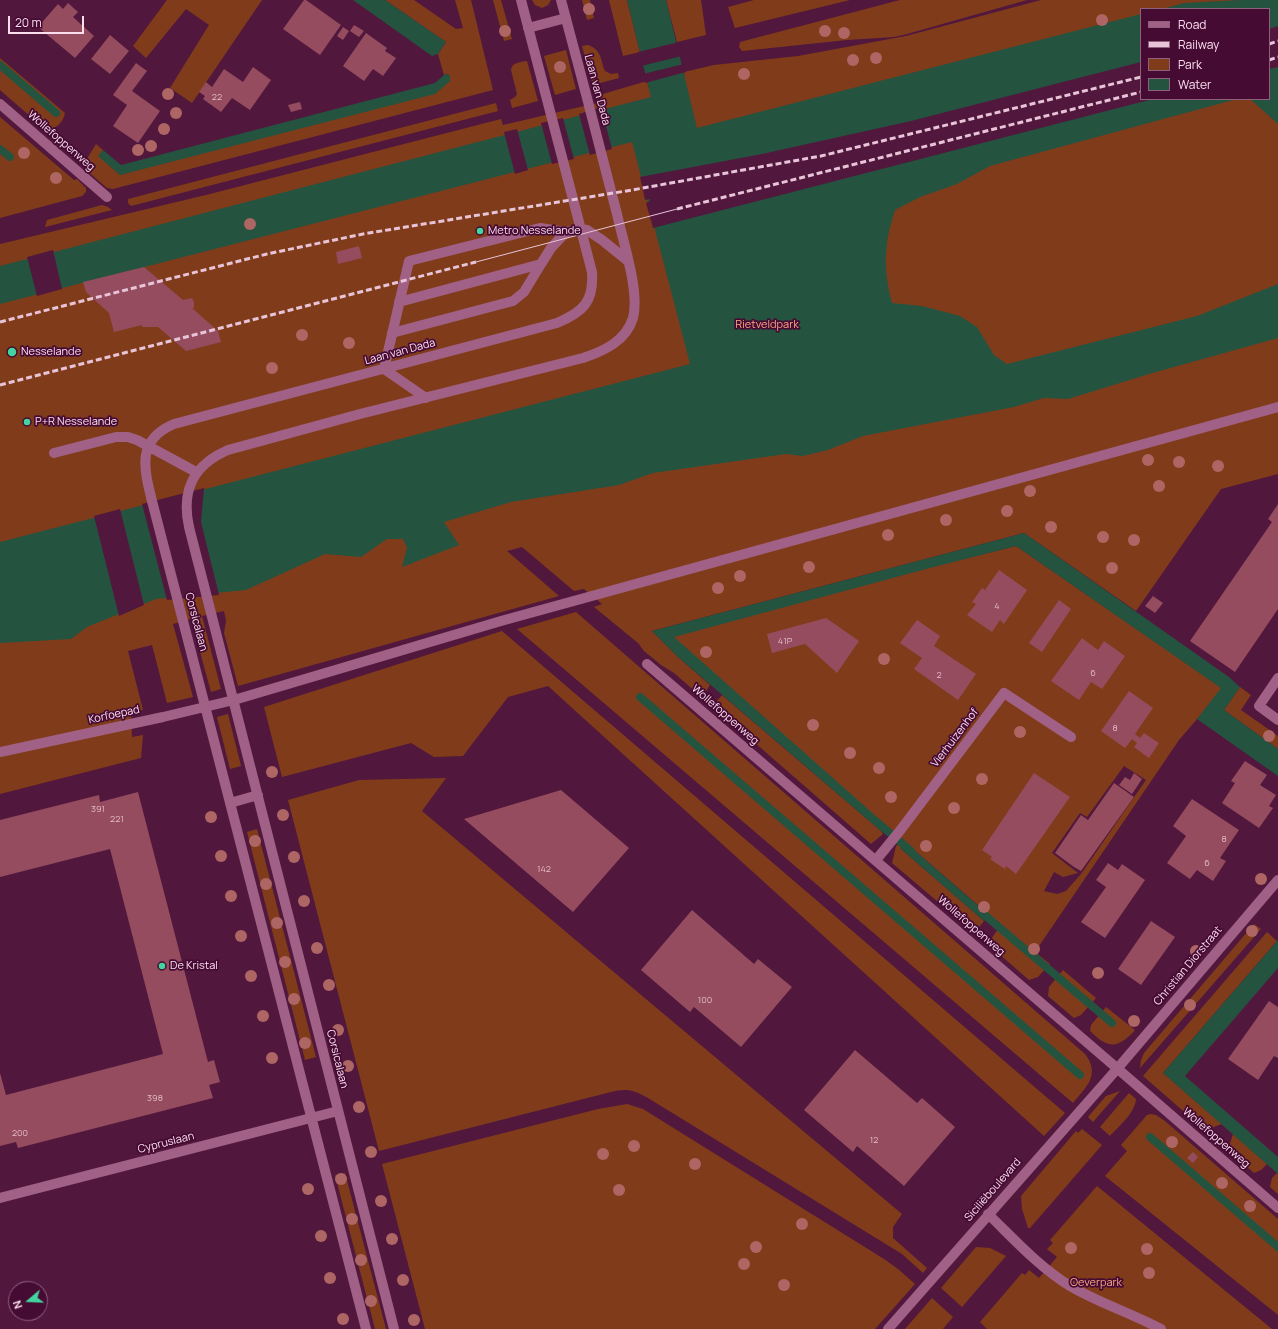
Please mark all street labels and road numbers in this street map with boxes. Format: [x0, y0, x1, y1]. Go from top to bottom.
street label: Laan van Dada [581, 53, 613, 127]
street label: Wollefoppenweg [25, 108, 97, 174]
street label: Laan van Dada [363, 336, 437, 368]
street label: Corsicalaan [182, 591, 210, 653]
street label: Wollefoppenweg [689, 682, 761, 748]
street label: Korfoepad [87, 703, 141, 727]
street label: Vierhuizenhof [929, 706, 981, 770]
street label: Wollefoppenweg [935, 893, 1007, 959]
street label: Christian Diorstraat [1151, 924, 1225, 1008]
street label: Corsicalaan [323, 1028, 351, 1090]
street label: Wollefoppenweg [1180, 1105, 1252, 1171]
street label: Cypruslaan [136, 1130, 196, 1156]
street label: Siciliëboulevard [962, 1156, 1024, 1224]

